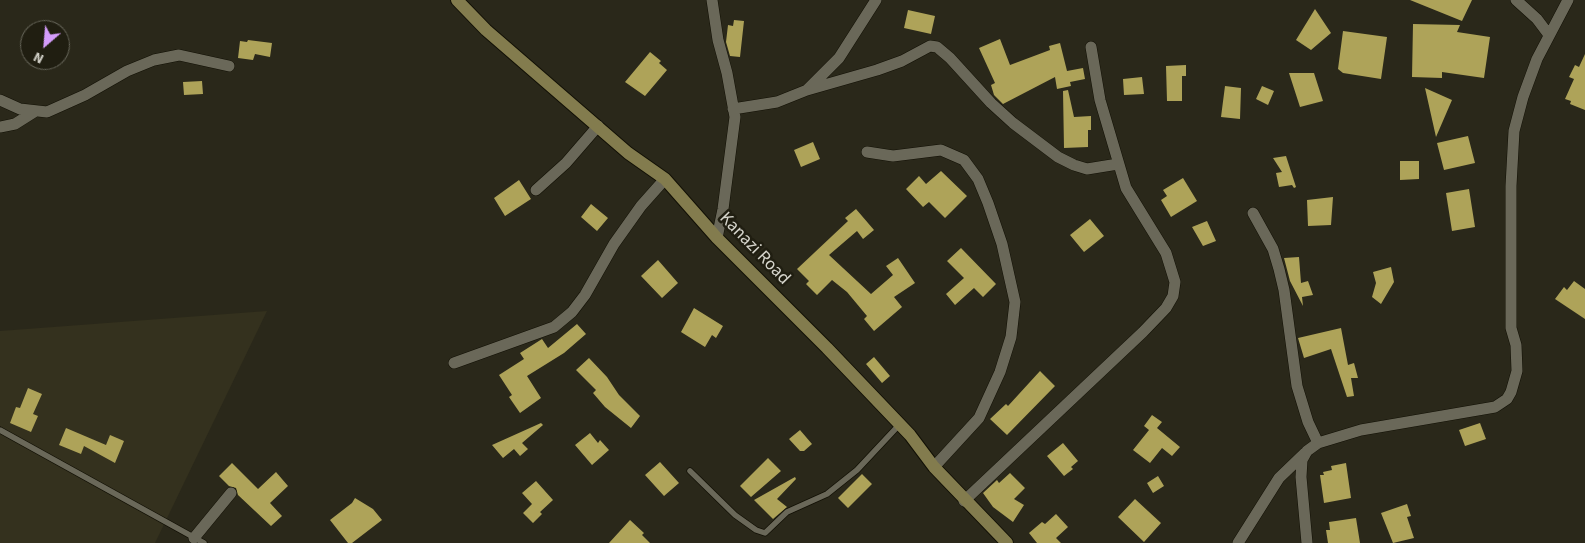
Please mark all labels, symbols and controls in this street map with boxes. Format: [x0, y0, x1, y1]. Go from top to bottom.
north arrow [20, 20, 70, 70]
text: N [30, 46, 47, 68]
street label: Kanazi Road [714, 208, 794, 290]

